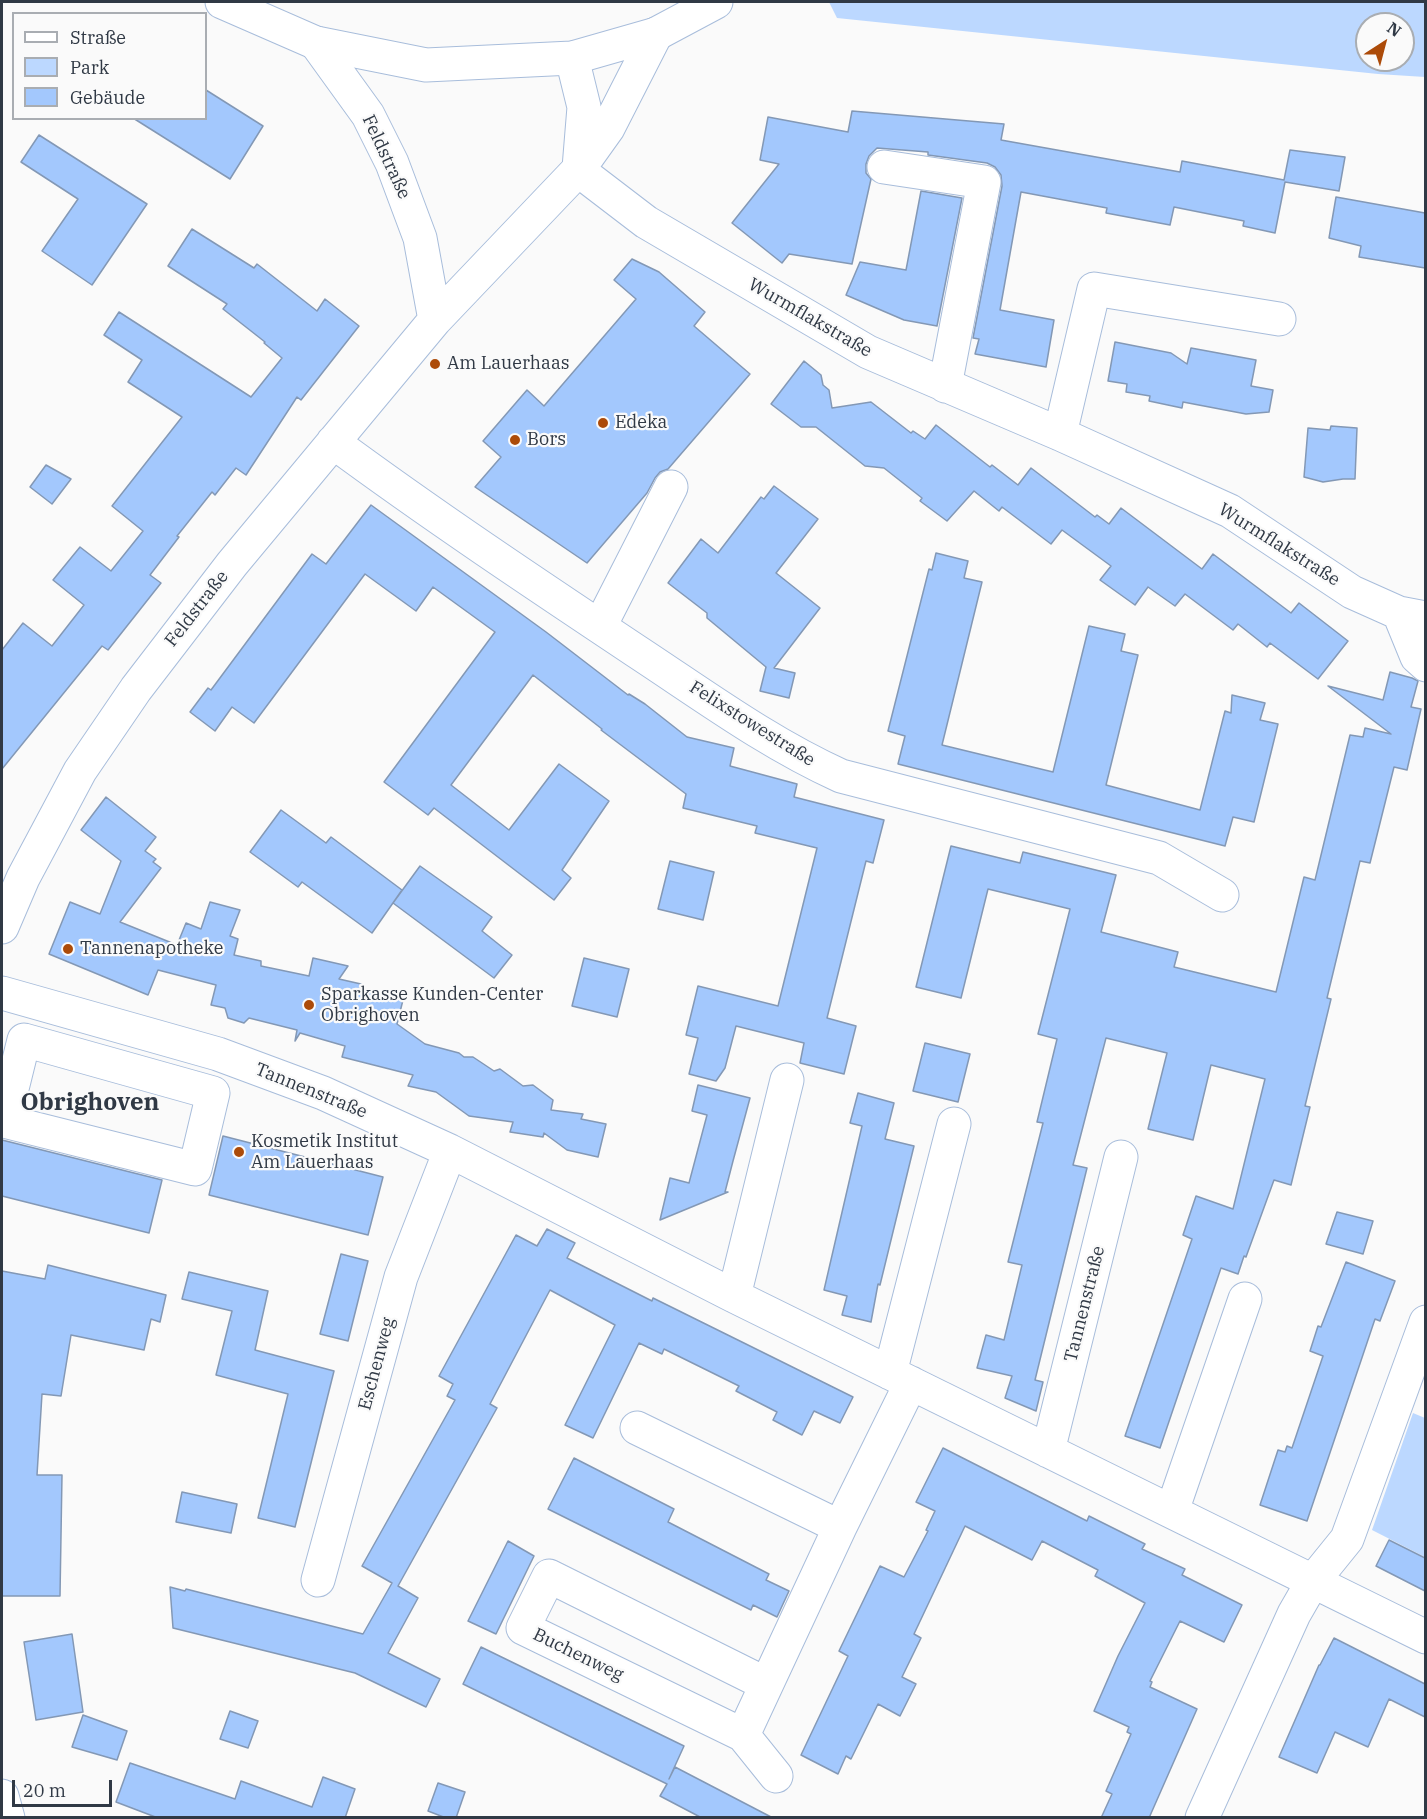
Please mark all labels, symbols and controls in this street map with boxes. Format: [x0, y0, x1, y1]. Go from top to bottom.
legend [12, 12, 207, 120]
north arrow [1355, 12, 1415, 72]
text: N [1383, 17, 1405, 41]
text: Straße [70, 26, 126, 49]
text: Park [70, 56, 109, 79]
text: Gebäude [70, 86, 145, 109]
street label: Feldstraße [357, 111, 415, 203]
street label: Wurmflakstraße [744, 274, 876, 362]
place label: Am Lauerhaas [447, 353, 570, 375]
marker: Am Lauerhaas [428, 357, 442, 371]
place label: Edeka [615, 412, 667, 434]
marker: Edeka [596, 416, 610, 430]
place label: Bors [527, 429, 566, 451]
marker: Bors [508, 433, 522, 447]
street label: Wurmflakstraße [1214, 499, 1344, 591]
street label: Feldstraße [161, 567, 233, 651]
street label: Felixstowestraße [685, 677, 819, 771]
place label: Tannenapotheke [80, 938, 223, 960]
marker: Tannenapotheke [61, 942, 75, 956]
place label: Sparkasse Kunden-Center Obrighoven [321, 984, 543, 1026]
marker: Sparkasse Kunden-Center Obrighoven [302, 998, 316, 1012]
street label: Tannenstraße [252, 1059, 370, 1123]
district label: Obrighoven [21, 1089, 159, 1117]
place label: Kosmetik Institut Am Lauerhaas [251, 1131, 398, 1174]
marker: Kosmetik Institut Am Lauerhaas [232, 1145, 246, 1159]
street label: Tannenstraße [1060, 1244, 1110, 1364]
street label: Eschenweg [354, 1315, 400, 1413]
street label: Buchenweg [529, 1624, 627, 1686]
scale bar [15, 1768, 116, 1806]
text: 20 m [23, 1779, 66, 1802]

